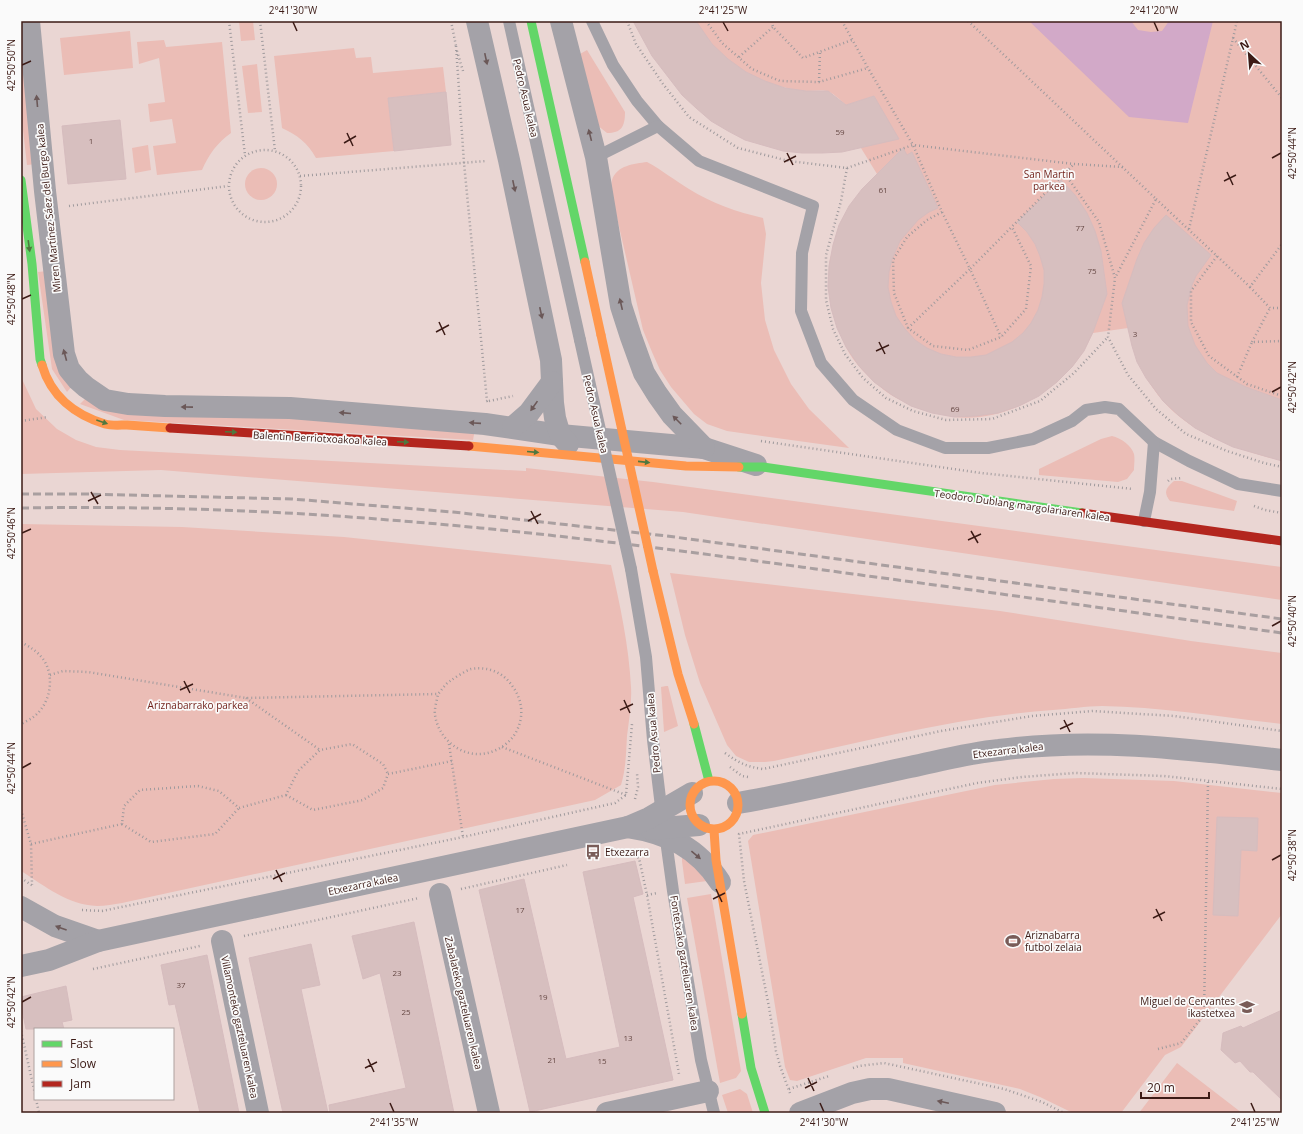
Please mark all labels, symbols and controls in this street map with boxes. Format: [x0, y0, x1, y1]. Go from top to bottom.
text: 2°41'30"W [269, 3, 318, 17]
text: 2°41'25"W [699, 3, 748, 17]
text: 2°41'20"W [1130, 3, 1179, 17]
north arrow [1229, 34, 1269, 74]
text: N [1237, 36, 1252, 53]
text: 42°50'50"N [4, 39, 18, 91]
one-way arrow [484, 53, 490, 65]
street label: Pedro Asua kalea [510, 57, 542, 139]
one-way arrow [34, 95, 41, 107]
street label: Miren Martínez Sáez del Burgo kalea [32, 123, 64, 293]
house number: 59 [835, 126, 845, 137]
text: 42°50'44"N [1285, 127, 1299, 179]
one-way arrow [587, 129, 593, 141]
house number: 1 [89, 135, 93, 146]
park label: San Martin parkea [1024, 167, 1074, 193]
one-way arrow [512, 180, 518, 192]
house number: 61 [878, 184, 888, 195]
house number: 77 [1075, 222, 1085, 233]
one-way arrow [26, 240, 32, 252]
house number: 75 [1087, 265, 1097, 276]
text: 42°50'48"N [4, 273, 18, 325]
one-way arrow [617, 298, 623, 311]
one-way arrow [539, 307, 545, 319]
house number: 3 [1133, 328, 1138, 339]
one-way arrow [62, 349, 68, 361]
text: 42°50'42"N [1285, 361, 1299, 413]
street label: Pedro Asua kalea [580, 373, 612, 455]
one-way arrow [530, 401, 538, 412]
house number: 69 [950, 403, 960, 414]
one-way arrow [180, 404, 193, 410]
one-way arrow [339, 409, 351, 416]
one-way arrow [672, 415, 682, 425]
one-way arrow [97, 419, 109, 425]
one-way arrow [469, 420, 481, 426]
street label: Balentin Berriotxoakoa kalea [253, 427, 387, 449]
one-way arrow [225, 429, 237, 436]
one-way arrow [397, 439, 409, 446]
one-way arrow [527, 448, 539, 455]
one-way arrow [638, 459, 650, 465]
street label: Teodoro Dublang margolariaren kalea [933, 486, 1111, 524]
text: 42°50'46"N [4, 507, 18, 559]
text: 42°50'40"N [1285, 595, 1299, 647]
street label: Pedro Asua kalea [643, 692, 663, 774]
park label: Ariznabarrako parkea [148, 698, 248, 712]
street label: Etxezarra kalea [972, 739, 1044, 761]
text: 42°50'44"N [4, 742, 18, 794]
text: 42°50'38"N [1285, 829, 1299, 881]
bus stop icon: Etxezarra [584, 843, 602, 861]
place label: Etxezarra [605, 845, 649, 859]
one-way arrow [691, 850, 701, 859]
street label: Etxezarra kalea [327, 870, 399, 898]
street label: Fontetxako gazteluaren kalea [667, 894, 703, 1032]
house number: 17 [515, 904, 525, 915]
one-way arrow [55, 925, 67, 931]
place label: Ariznabarra futbol zelaia [1025, 928, 1082, 954]
sports icon: Ariznabarra futbol zelaia [1004, 932, 1022, 950]
street label: Zabalateko gazteluaren kalea [442, 935, 486, 1071]
street label: Villamonteko gazteluaren kalea [218, 954, 262, 1100]
house number: 23 [392, 967, 402, 978]
text: 42°50'42"N [4, 976, 18, 1028]
house number: 37 [176, 979, 186, 990]
house number: 19 [538, 991, 548, 1002]
place label: Miguel de Cervantes ikastetxea [1140, 994, 1235, 1020]
school or university icon: Miguel de Cervantes ikastetxea [1238, 998, 1256, 1016]
house number: 25 [401, 1006, 411, 1017]
legend [34, 1028, 174, 1100]
house number: 13 [623, 1032, 633, 1043]
text: Fast [70, 1035, 93, 1052]
house number: 21 [547, 1054, 557, 1065]
text: Slow [70, 1055, 97, 1072]
house number: 15 [597, 1055, 607, 1066]
scale bar [1141, 1074, 1209, 1100]
text: Jam [69, 1075, 91, 1092]
text: 20 m [1147, 1079, 1175, 1096]
one-way arrow [937, 1098, 949, 1104]
text: 2°41'35"W [370, 1115, 419, 1129]
text: 2°41'30"W [800, 1115, 849, 1129]
text: 2°41'25"W [1231, 1115, 1280, 1129]

